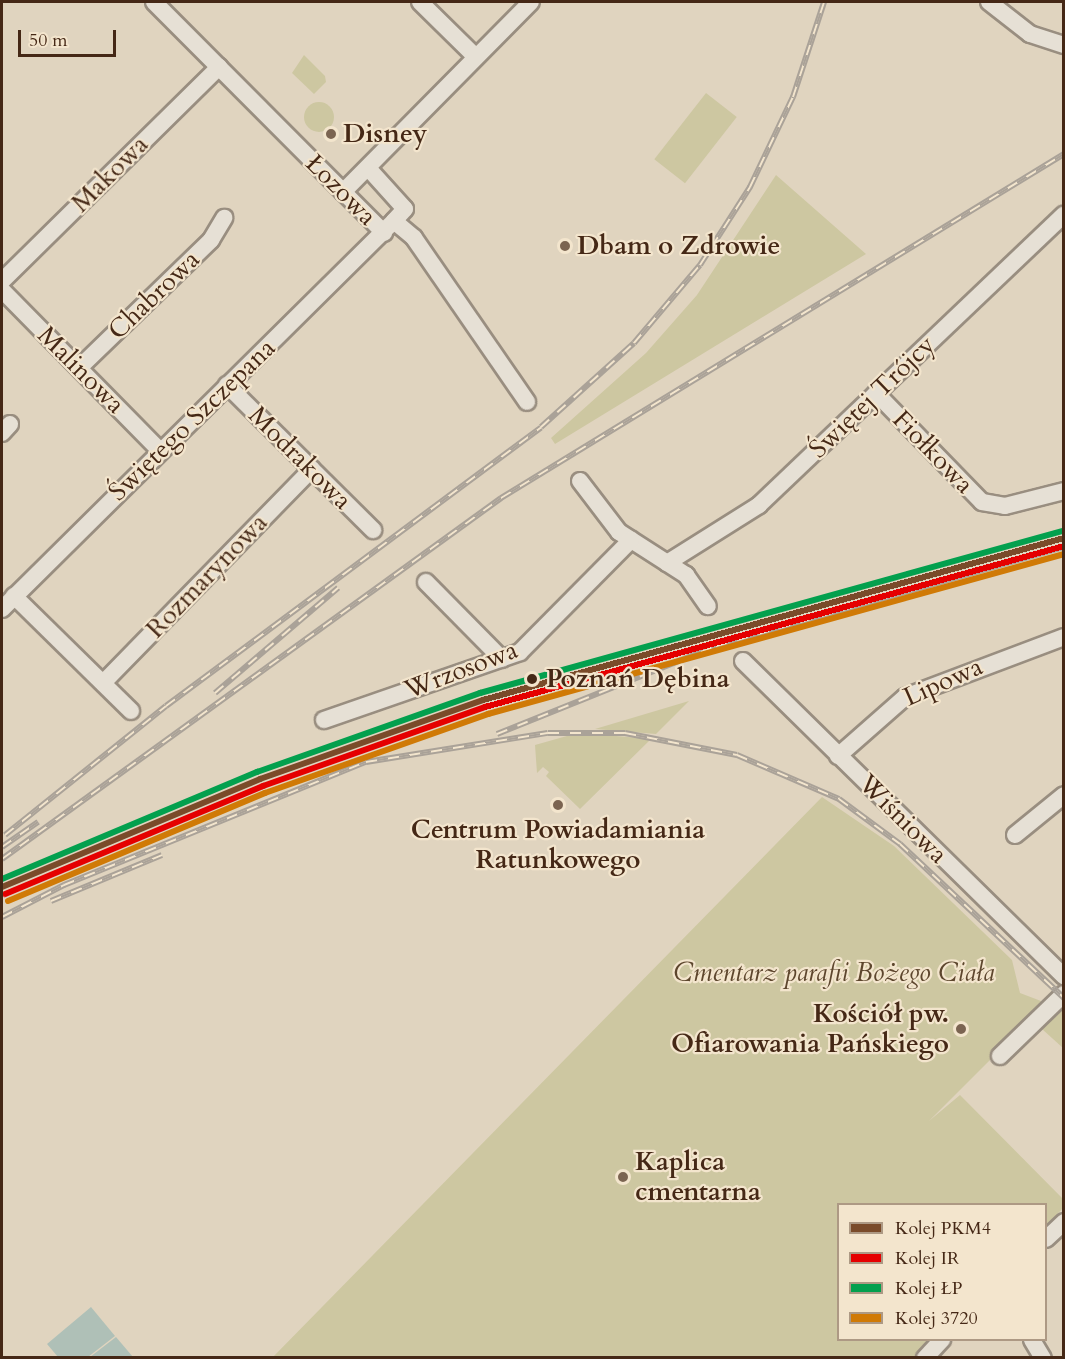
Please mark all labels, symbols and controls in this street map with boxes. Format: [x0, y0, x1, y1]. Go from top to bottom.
scale bar [21, 18, 118, 56]
text: 50 m [29, 28, 68, 53]
place label: Disney [343, 118, 427, 150]
marker: Disney [324, 127, 338, 141]
street label: Makowa [65, 129, 155, 219]
street label: Łozowa [299, 148, 383, 232]
place label: Dbam o Zdrowie [577, 230, 780, 262]
marker: Dbam o Zdrowie [558, 239, 572, 253]
street label: Chabrowa [102, 244, 206, 346]
street label: Malinowa [31, 320, 131, 420]
street label: Świętej Trójcy [803, 329, 941, 465]
street label: Świętego Szczepana [102, 332, 282, 508]
street label: Modrakowa [242, 400, 358, 516]
street label: Fiołkowa [886, 404, 980, 500]
street label: Rozmarynowa [140, 507, 274, 645]
street label: Wrzosowa [400, 634, 522, 706]
street label: Lipowa [899, 651, 987, 713]
place label: Poznań Dębina [546, 663, 730, 695]
marker: Poznań Dębina [523, 670, 541, 688]
street label: Wiśniowa [852, 768, 954, 870]
marker: Centrum Powiadamiania Ratunkowego [551, 798, 565, 812]
place label: Centrum Powiadamiania Ratunkowego [411, 814, 705, 876]
park label: Cmentarz parafii Bożego Ciała [673, 957, 995, 989]
place label: Kościół pw. Ofiarowania Pańskiego [671, 998, 949, 1060]
marker: Kościół pw. Ofiarowania Pańskiego [954, 1022, 968, 1036]
place label: Kaplica cmentarna [635, 1146, 761, 1208]
marker: Kaplica cmentarna [616, 1170, 630, 1184]
legend [837, 1203, 1047, 1341]
text: Kolej PKM4 [895, 1216, 991, 1241]
text: Kolej IR [895, 1246, 959, 1271]
text: Kolej ŁP [895, 1276, 962, 1301]
text: Kolej 3720 [895, 1306, 978, 1331]

